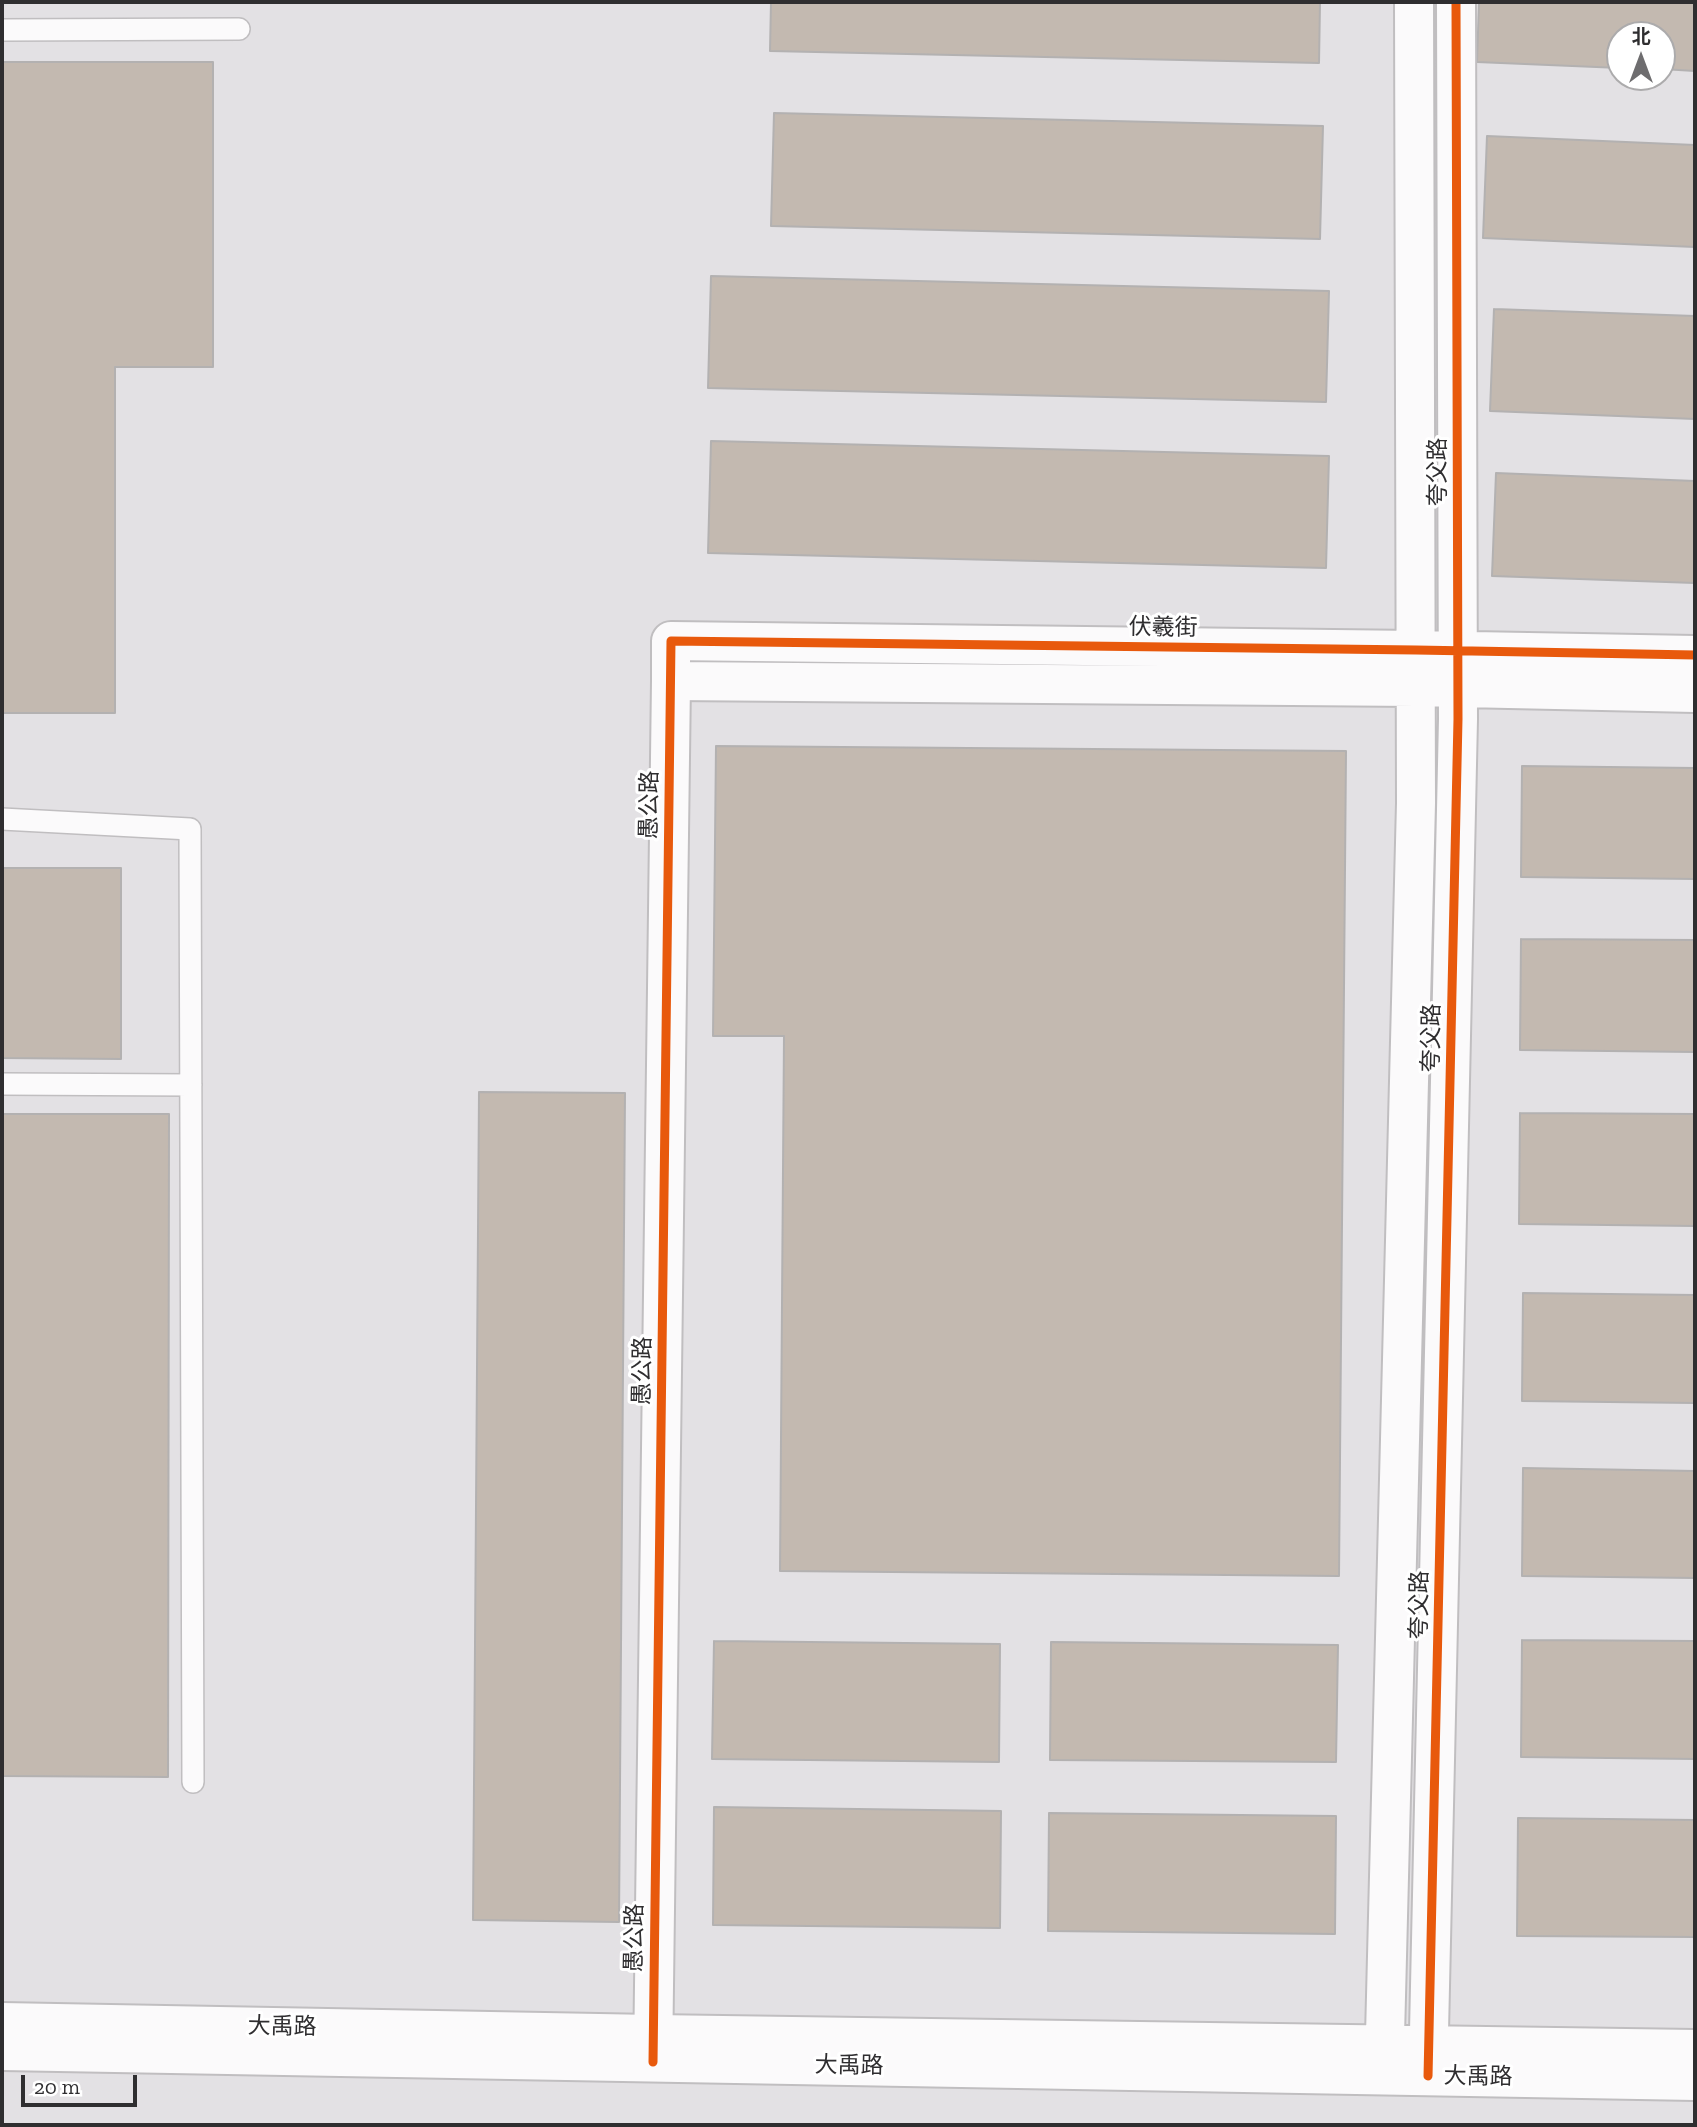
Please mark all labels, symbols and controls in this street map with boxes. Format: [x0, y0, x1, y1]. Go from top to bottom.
north arrow [1606, 21, 1676, 91]
text: 北 [1631, 25, 1651, 48]
street label: 夸父路 [1424, 438, 1452, 506]
street label: 伏羲街 [1128, 614, 1198, 642]
street label: 愚公路 [636, 770, 664, 840]
street label: 夸父路 [1418, 1003, 1446, 1073]
street label: 愚公路 [629, 1336, 657, 1406]
street label: 夸父路 [1406, 1570, 1434, 1640]
street label: 愚公路 [621, 1903, 649, 1973]
street label: 大禹路 [247, 2013, 317, 2041]
street label: 大禹路 [814, 2052, 884, 2080]
scale bar [24, 2060, 140, 2104]
street label: 大禹路 [1443, 2063, 1513, 2091]
text: 20 m [34, 2074, 80, 2099]

